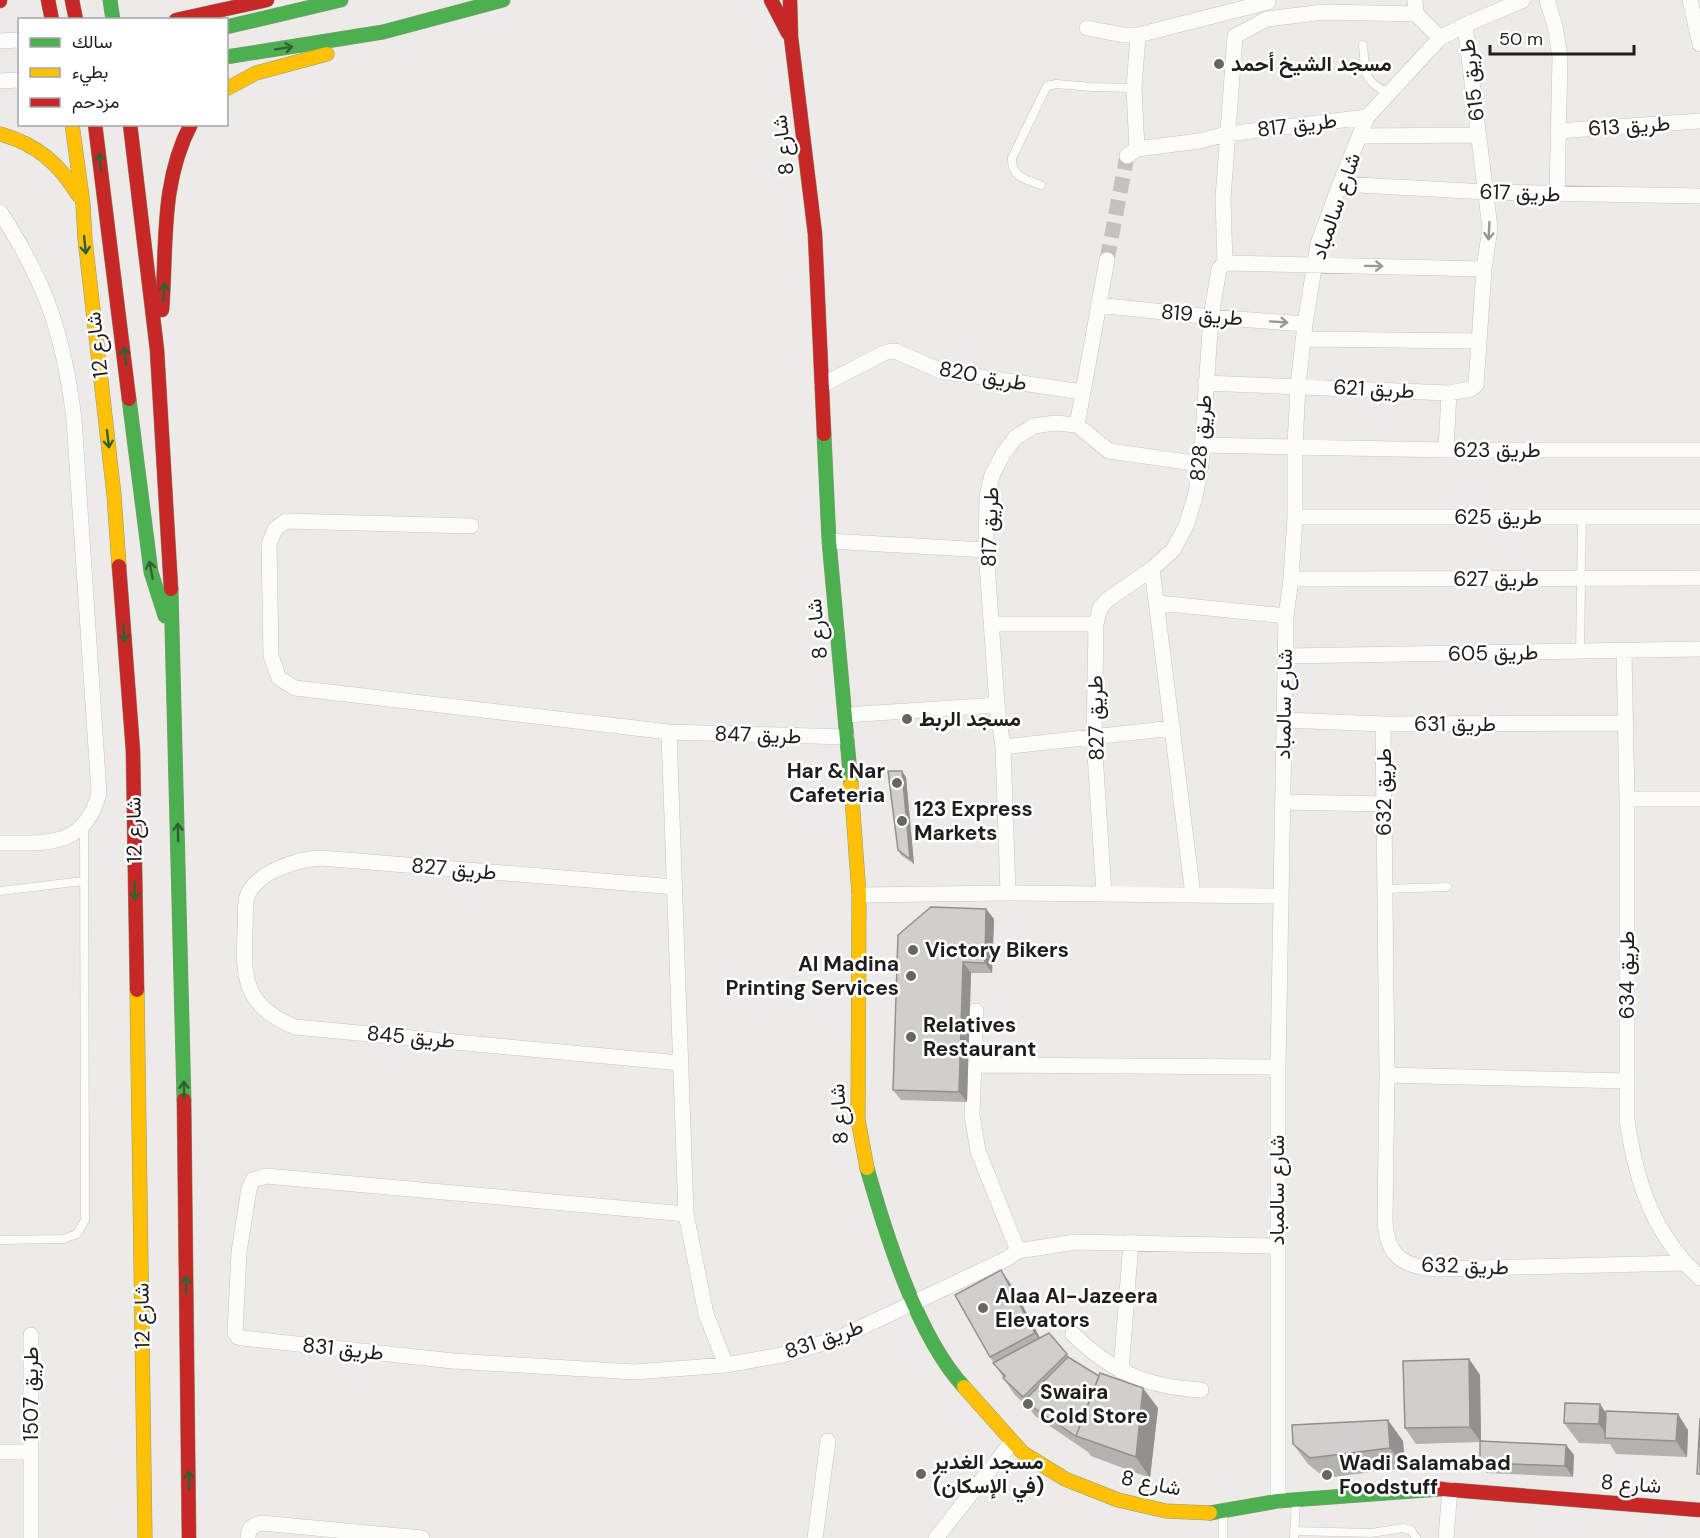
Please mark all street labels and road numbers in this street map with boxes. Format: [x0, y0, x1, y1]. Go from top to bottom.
street label: طريق 615 [1453, 37, 1491, 123]
street label: طريق 817 [1255, 106, 1339, 144]
street label: طريق 613 [1587, 109, 1671, 143]
street label: شارع 8 [765, 113, 801, 177]
street label: شارع سالمباد [1305, 149, 1367, 263]
street label: طريق 617 [1479, 178, 1561, 208]
street label: طريق 819 [1160, 297, 1244, 333]
street label: شارع 12 [79, 310, 115, 380]
street label: طريق 820 [937, 355, 1029, 397]
street label: طريق 621 [1333, 373, 1415, 405]
street label: طريق 828 [1183, 393, 1219, 483]
street label: طريق 623 [1453, 436, 1541, 464]
street label: طريق 817 [975, 486, 1005, 568]
street label: طريق 625 [1454, 503, 1542, 531]
street label: طريق 627 [1453, 565, 1539, 593]
street label: شارع 8 [800, 597, 834, 661]
street label: طريق 605 [1448, 638, 1538, 668]
street label: شارع سالمباد [1269, 648, 1299, 760]
street label: طريق 827 [1081, 675, 1111, 761]
street label: طريق 631 [1414, 710, 1496, 738]
street label: طريق 847 [714, 719, 802, 751]
street label: طريق 632 [1370, 748, 1398, 836]
street label: شارع 12 [119, 797, 149, 863]
street label: طريق 827 [410, 851, 498, 887]
street label: طريق 634 [1613, 931, 1641, 1019]
street label: طريق 845 [366, 1019, 456, 1055]
street label: شارع 8 [823, 1083, 855, 1145]
street label: شارع سالمباد [1263, 1135, 1291, 1245]
street label: طريق 632 [1421, 1250, 1509, 1282]
street label: شارع 12 [127, 1283, 157, 1349]
street label: طريق 831 [781, 1312, 867, 1366]
street label: طريق 831 [301, 1331, 385, 1367]
street label: طريق 1507 [17, 1347, 45, 1441]
street label: شارع 8 [1119, 1463, 1183, 1503]
street label: شارع 8 [1600, 1468, 1662, 1500]

